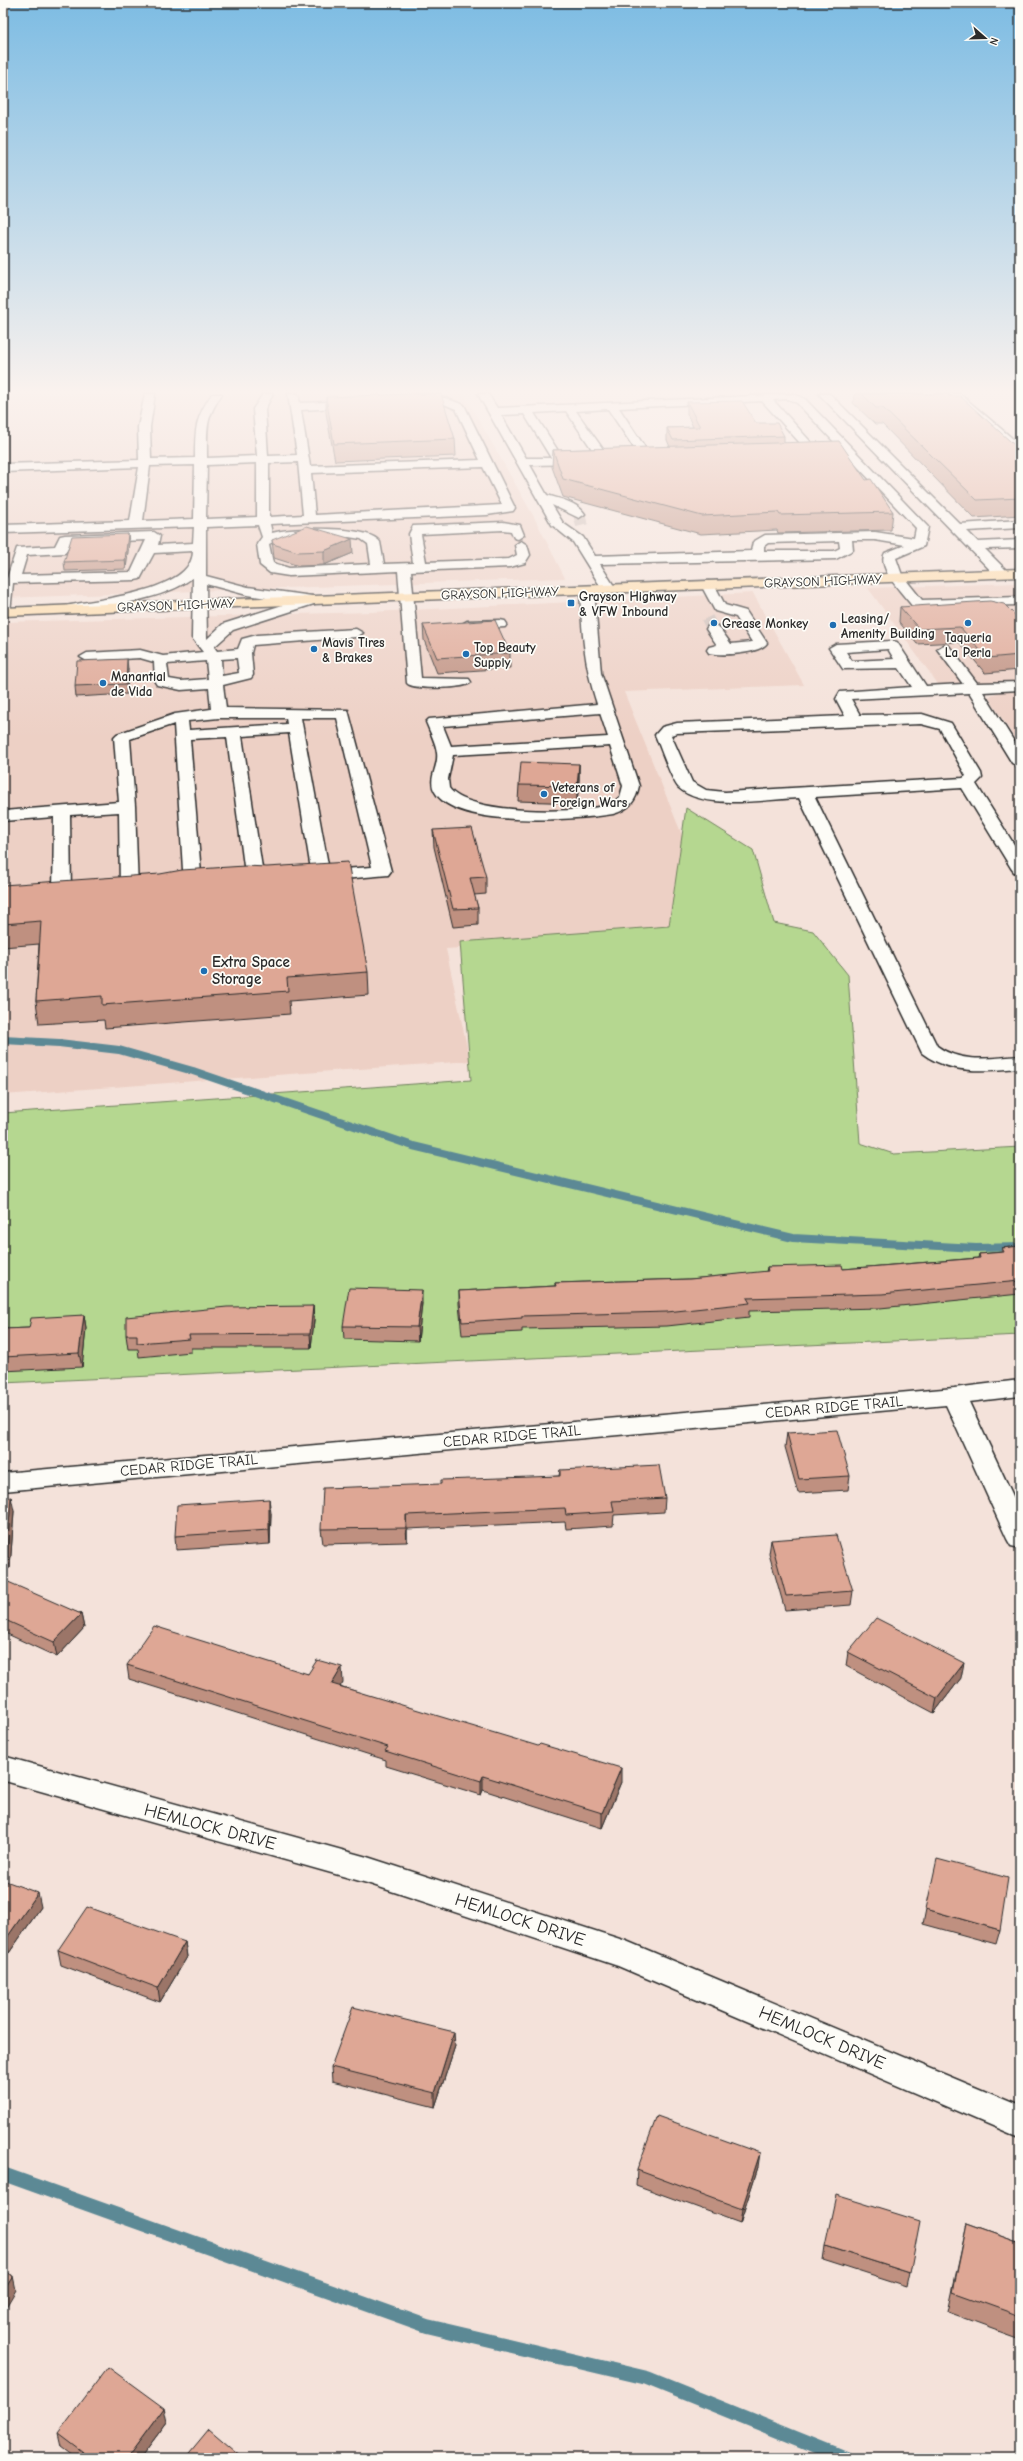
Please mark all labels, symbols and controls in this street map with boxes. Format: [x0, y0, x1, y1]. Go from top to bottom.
north arrow [965, 18, 1005, 58]
text: N [987, 36, 1001, 47]
street label: GRAYSON HIGHWAY [764, 571, 882, 591]
street label: GRAYSON HIGHWAY [441, 583, 559, 603]
place label: Grayson Highway & VFW Inbound [579, 589, 677, 619]
street label: GRAYSON HIGHWAY [117, 595, 235, 615]
marker: Grayson Highway & VFW Inbound [566, 598, 576, 608]
place label: Leasing/ Amenity Building [841, 611, 935, 641]
place label: Grease Monkey [722, 616, 808, 631]
marker: Grease Monkey [709, 618, 719, 628]
marker: Taqueria La Perla [963, 618, 973, 628]
marker: Leasing/ Amenity Building [828, 620, 838, 630]
place label: Taqueria La Perla [944, 630, 992, 660]
place label: Mavis Tires & Brakes [322, 635, 385, 665]
place label: Top Beauty Supply [474, 640, 536, 670]
marker: Mavis Tires & Brakes [309, 644, 319, 654]
marker: Top Beauty Supply [461, 649, 471, 659]
place label: Manantial de Vida [111, 669, 166, 699]
marker: Manantial de Vida [98, 678, 108, 688]
place label: Veterans of Foreign Wars [552, 780, 628, 810]
marker: Veterans of Foreign Wars [539, 789, 549, 799]
place label: Extra Space Storage [212, 953, 290, 988]
marker: Extra Space Storage [199, 966, 209, 976]
street label: CEDAR RIDGE TRAIL [764, 1392, 904, 1422]
street label: CEDAR RIDGE TRAIL [442, 1421, 582, 1451]
street label: CEDAR RIDGE TRAIL [119, 1450, 259, 1480]
street label: HEMLOCK DRIVE [142, 1799, 278, 1855]
street label: HEMLOCK DRIVE [452, 1889, 588, 1951]
street label: HEMLOCK DRIVE [755, 2002, 889, 2074]

